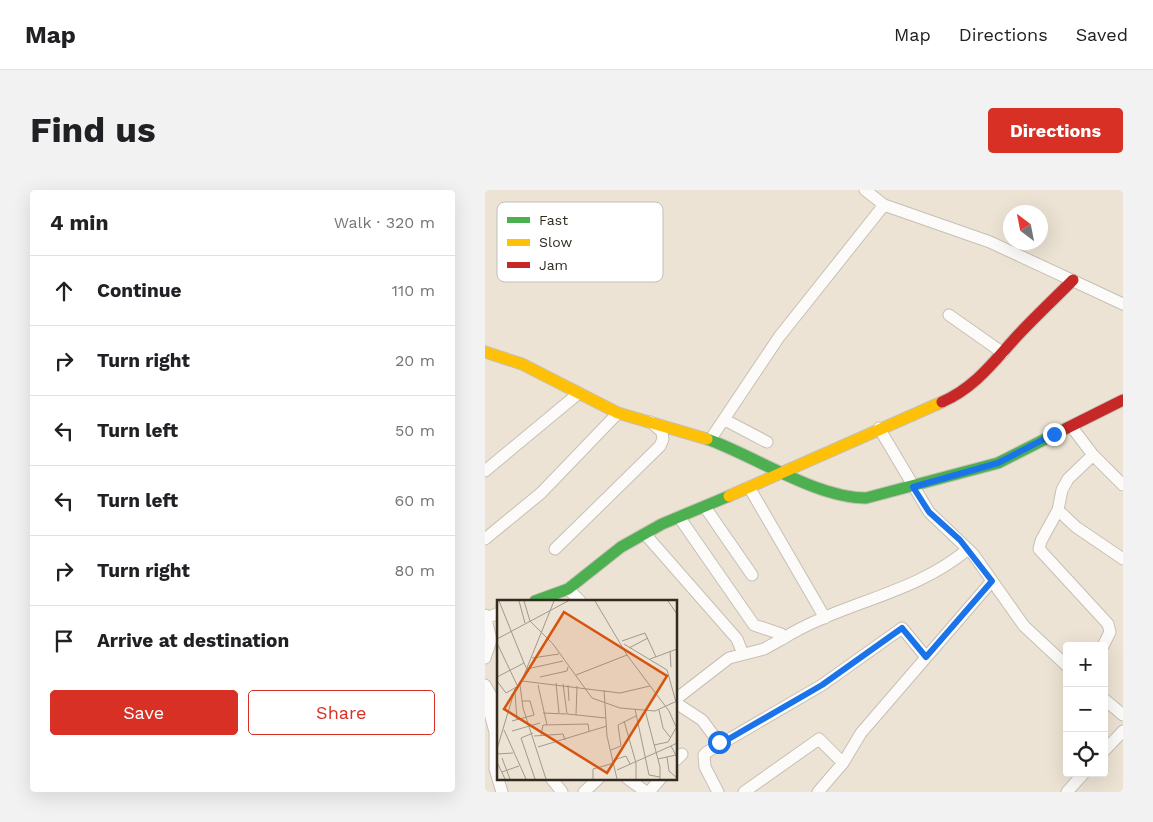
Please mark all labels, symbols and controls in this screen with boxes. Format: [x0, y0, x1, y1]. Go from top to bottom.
text: Map [25, 21, 76, 49]
text: Map [894, 24, 931, 45]
text: Directions [959, 24, 1048, 45]
text: Saved [1076, 24, 1128, 45]
button: Directions [988, 108, 1123, 153]
text: Find us [30, 109, 156, 151]
legend [497, 202, 663, 282]
north arrow [1003, 205, 1048, 250]
text: 4 min [50, 210, 108, 235]
text: Fast [539, 212, 568, 228]
text: Walk · 320 m [334, 213, 435, 232]
text: Slow [539, 234, 572, 250]
text: Jam [539, 257, 568, 273]
icon: ahead [50, 277, 78, 305]
text: Continue [97, 279, 181, 302]
text: 110 m [392, 281, 435, 300]
icon: right [50, 347, 78, 375]
text: Turn right [97, 349, 190, 372]
text: 20 m [395, 351, 435, 370]
icon: left [50, 417, 78, 445]
text: Turn left [97, 419, 178, 442]
text: 50 m [395, 421, 435, 440]
route end [1043, 423, 1066, 446]
icon: left [50, 487, 78, 515]
text: Turn left [97, 489, 178, 512]
text: 60 m [395, 491, 435, 510]
icon: right [50, 557, 78, 585]
text: Turn right [97, 559, 190, 582]
text: 80 m [394, 561, 435, 580]
inset map [497, 600, 677, 780]
icon: arrive [50, 627, 78, 655]
text: Arrive at destination [97, 629, 289, 652]
map controls [1063, 642, 1108, 777]
button: + [1063, 642, 1108, 687]
button: − [1063, 687, 1108, 732]
button: Save [50, 690, 238, 735]
button: Share [248, 690, 435, 735]
route start [708, 731, 731, 754]
button: locate [1063, 732, 1108, 777]

